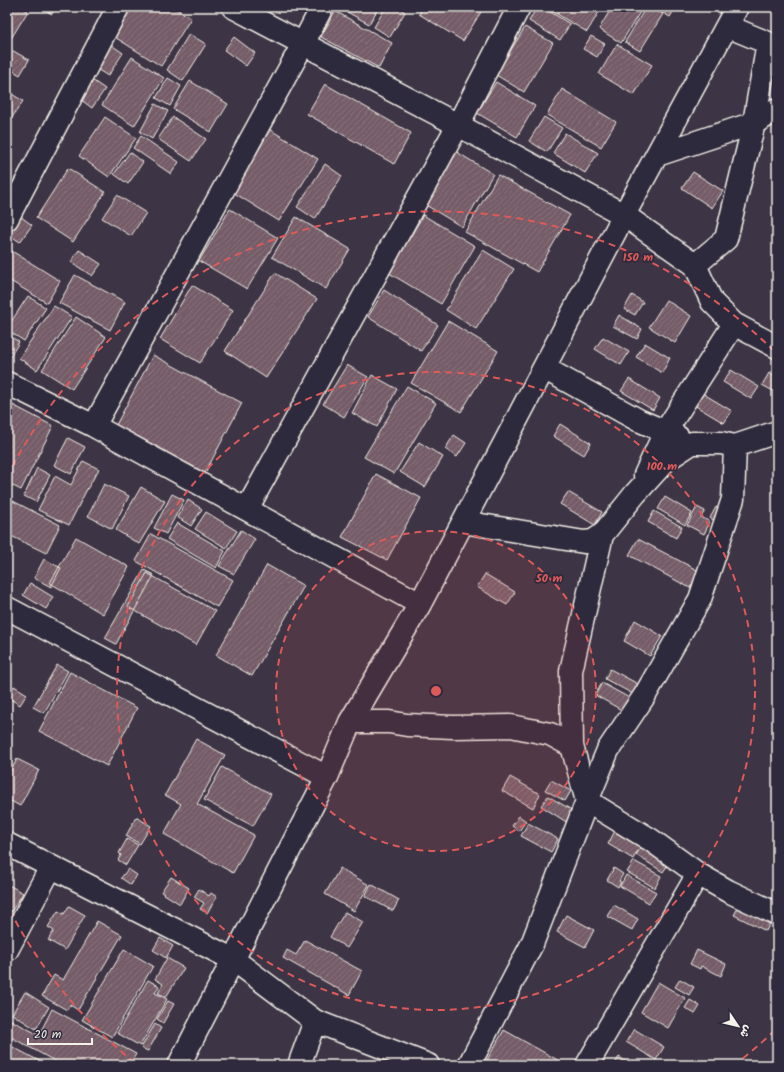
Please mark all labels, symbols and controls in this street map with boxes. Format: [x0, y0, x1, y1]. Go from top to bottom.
text: 150 m [623, 248, 653, 267]
text: 100 m [647, 457, 677, 476]
text: 50 m [535, 569, 563, 588]
centre of rings [429, 684, 443, 698]
north arrow [718, 1006, 758, 1046]
scale bar [28, 1020, 92, 1046]
text: ش [735, 1021, 756, 1041]
text: 20 m [34, 1025, 62, 1044]

